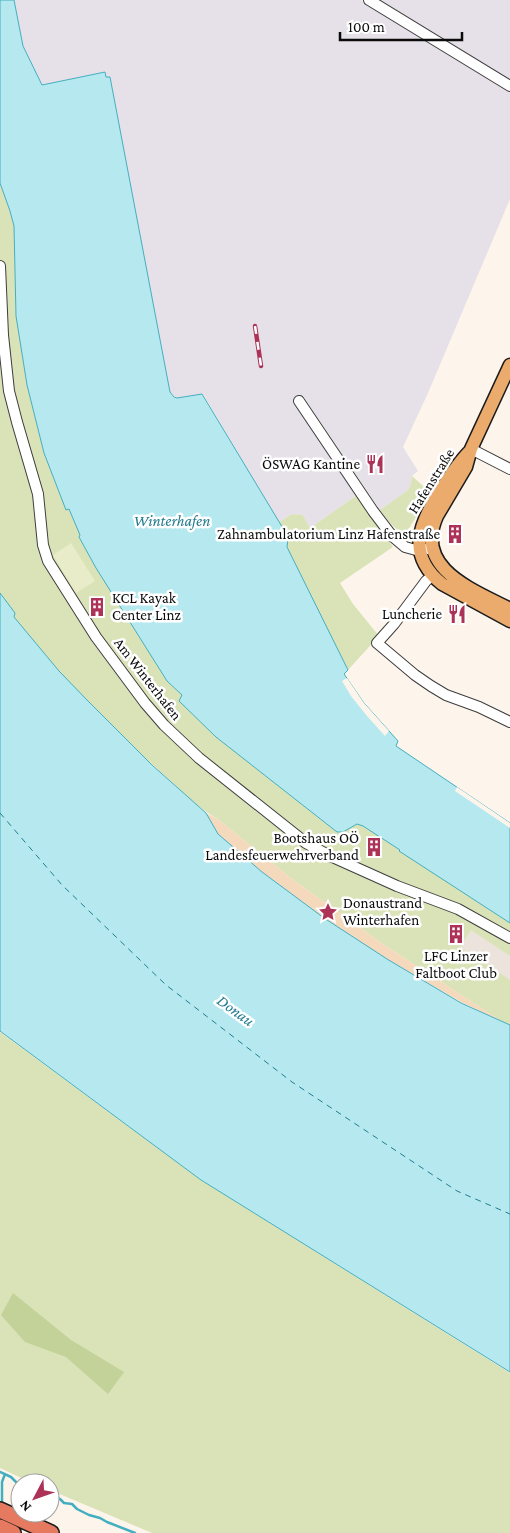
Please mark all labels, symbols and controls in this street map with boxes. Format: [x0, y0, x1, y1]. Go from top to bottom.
scale bar [340, 10, 462, 42]
text: 100 m [348, 19, 385, 35]
street label: Hafenstraße [405, 445, 457, 516]
restaurant icon: ÖSWAG Kantine [364, 453, 386, 475]
place label: ÖSWAG Kantine [262, 456, 360, 472]
water label: Winterhafen [134, 512, 210, 530]
building icon: Zahnambulatorium Linz Hafenstraße [444, 523, 466, 545]
place label: Zahnambulatorium Linz Hafenstraße [217, 526, 440, 542]
place label: KCL Kayak Center Linz [112, 590, 181, 623]
building icon: KCL Kayak Center Linz [86, 596, 108, 618]
restaurant icon: Luncherie [446, 603, 468, 625]
place label: Luncherie [382, 606, 442, 622]
street label: Am Winterhafen [111, 635, 185, 723]
place label: Bootshaus OÖ Landesfeuerwehrverband [205, 830, 359, 863]
building icon: Bootshaus OÖ Landesfeuerwehrverband [363, 836, 385, 858]
place label: Donaustrand Winterhafen [343, 895, 422, 928]
place icon: Donaustrand Winterhafen [317, 901, 339, 923]
building icon: LFC Linzer Faltboot Club [445, 923, 467, 945]
place label: LFC Linzer Faltboot Club [415, 948, 497, 981]
water label: Donau [214, 991, 257, 1029]
north arrow [10, 1473, 60, 1523]
text: N [16, 1497, 34, 1515]

